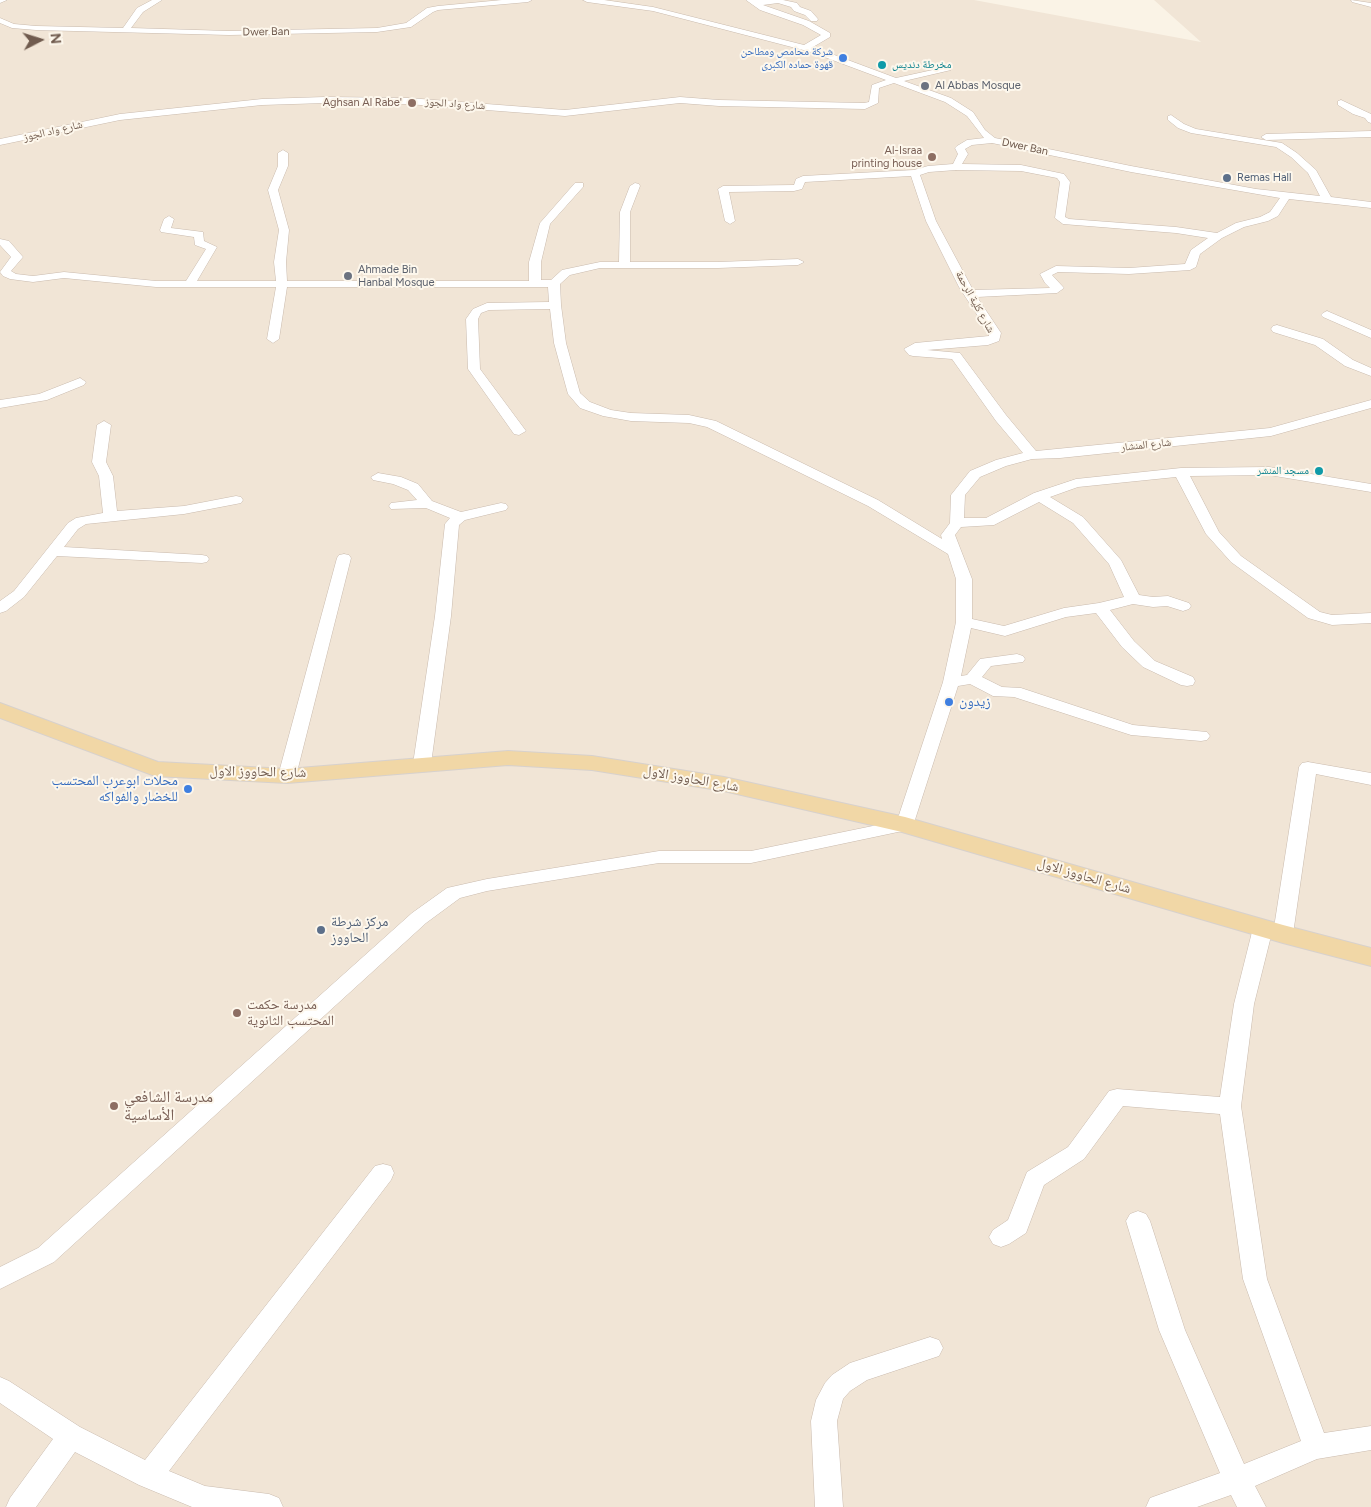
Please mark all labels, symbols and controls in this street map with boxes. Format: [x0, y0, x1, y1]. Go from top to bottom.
north arrow [15, 15, 65, 65]
street label: Dwer Ban [242, 25, 290, 39]
text: N [47, 33, 64, 45]
place label: شركة محامص ومطاحن قهوة حماده الكبرى [741, 45, 833, 71]
marker: شركة محامص ومطاحن قهوة حماده الكبرى [837, 52, 849, 64]
place label: مخرطة دنديس [892, 58, 951, 72]
marker: مخرطة دنديس [876, 59, 888, 71]
place label: Al Abbas Mosque [935, 79, 1021, 93]
marker: Al Abbas Mosque [919, 80, 931, 92]
street label: شارع واد الجوز [424, 95, 486, 113]
place label: Aghsan Al Rabe' [323, 96, 402, 110]
marker: Aghsan Al Rabe' [406, 97, 418, 109]
street label: شارع واد الجوز [22, 118, 84, 144]
street label: Dwer Ban [1001, 136, 1049, 158]
place label: Al-Israa printing house [851, 144, 922, 170]
marker: Al-Israa printing house [926, 151, 938, 163]
place label: Remas Hall [1237, 171, 1291, 185]
marker: Remas Hall [1221, 172, 1233, 184]
place label: Ahmade Bin Hanbal Mosque [358, 263, 435, 289]
street label: شارع كلية الرحمة [953, 269, 997, 335]
marker: Ahmade Bin Hanbal Mosque [342, 270, 354, 282]
street label: شارع المنشار [1120, 436, 1172, 454]
place label: مسجد المنشر [1257, 464, 1309, 478]
marker: مسجد المنشر [1313, 465, 1325, 477]
place label: زيدون [959, 694, 991, 710]
marker: زيدون [943, 696, 955, 708]
street label: شارع الحاووز الاول [642, 762, 740, 796]
street label: شارع الحاووز الاول [210, 763, 306, 781]
place label: محلات ابوعرب المحتسب للخضار والفواكه [52, 773, 178, 806]
marker: محلات ابوعرب المحتسب للخضار والفواكه [182, 783, 194, 795]
street label: شارع الحاووز الاول [1035, 855, 1133, 897]
place label: مركز شرطة الحاووز [331, 914, 388, 946]
marker: مركز شرطة الحاووز [315, 924, 327, 936]
place label: مدرسة حكمت المحتسب الثانوية [247, 997, 334, 1030]
marker: مدرسة حكمت المحتسب الثانوية [231, 1007, 243, 1019]
place label: مدرسة الشافعي الأساسية [124, 1087, 213, 1125]
marker: مدرسة الشافعي الأساسية [108, 1100, 120, 1112]

